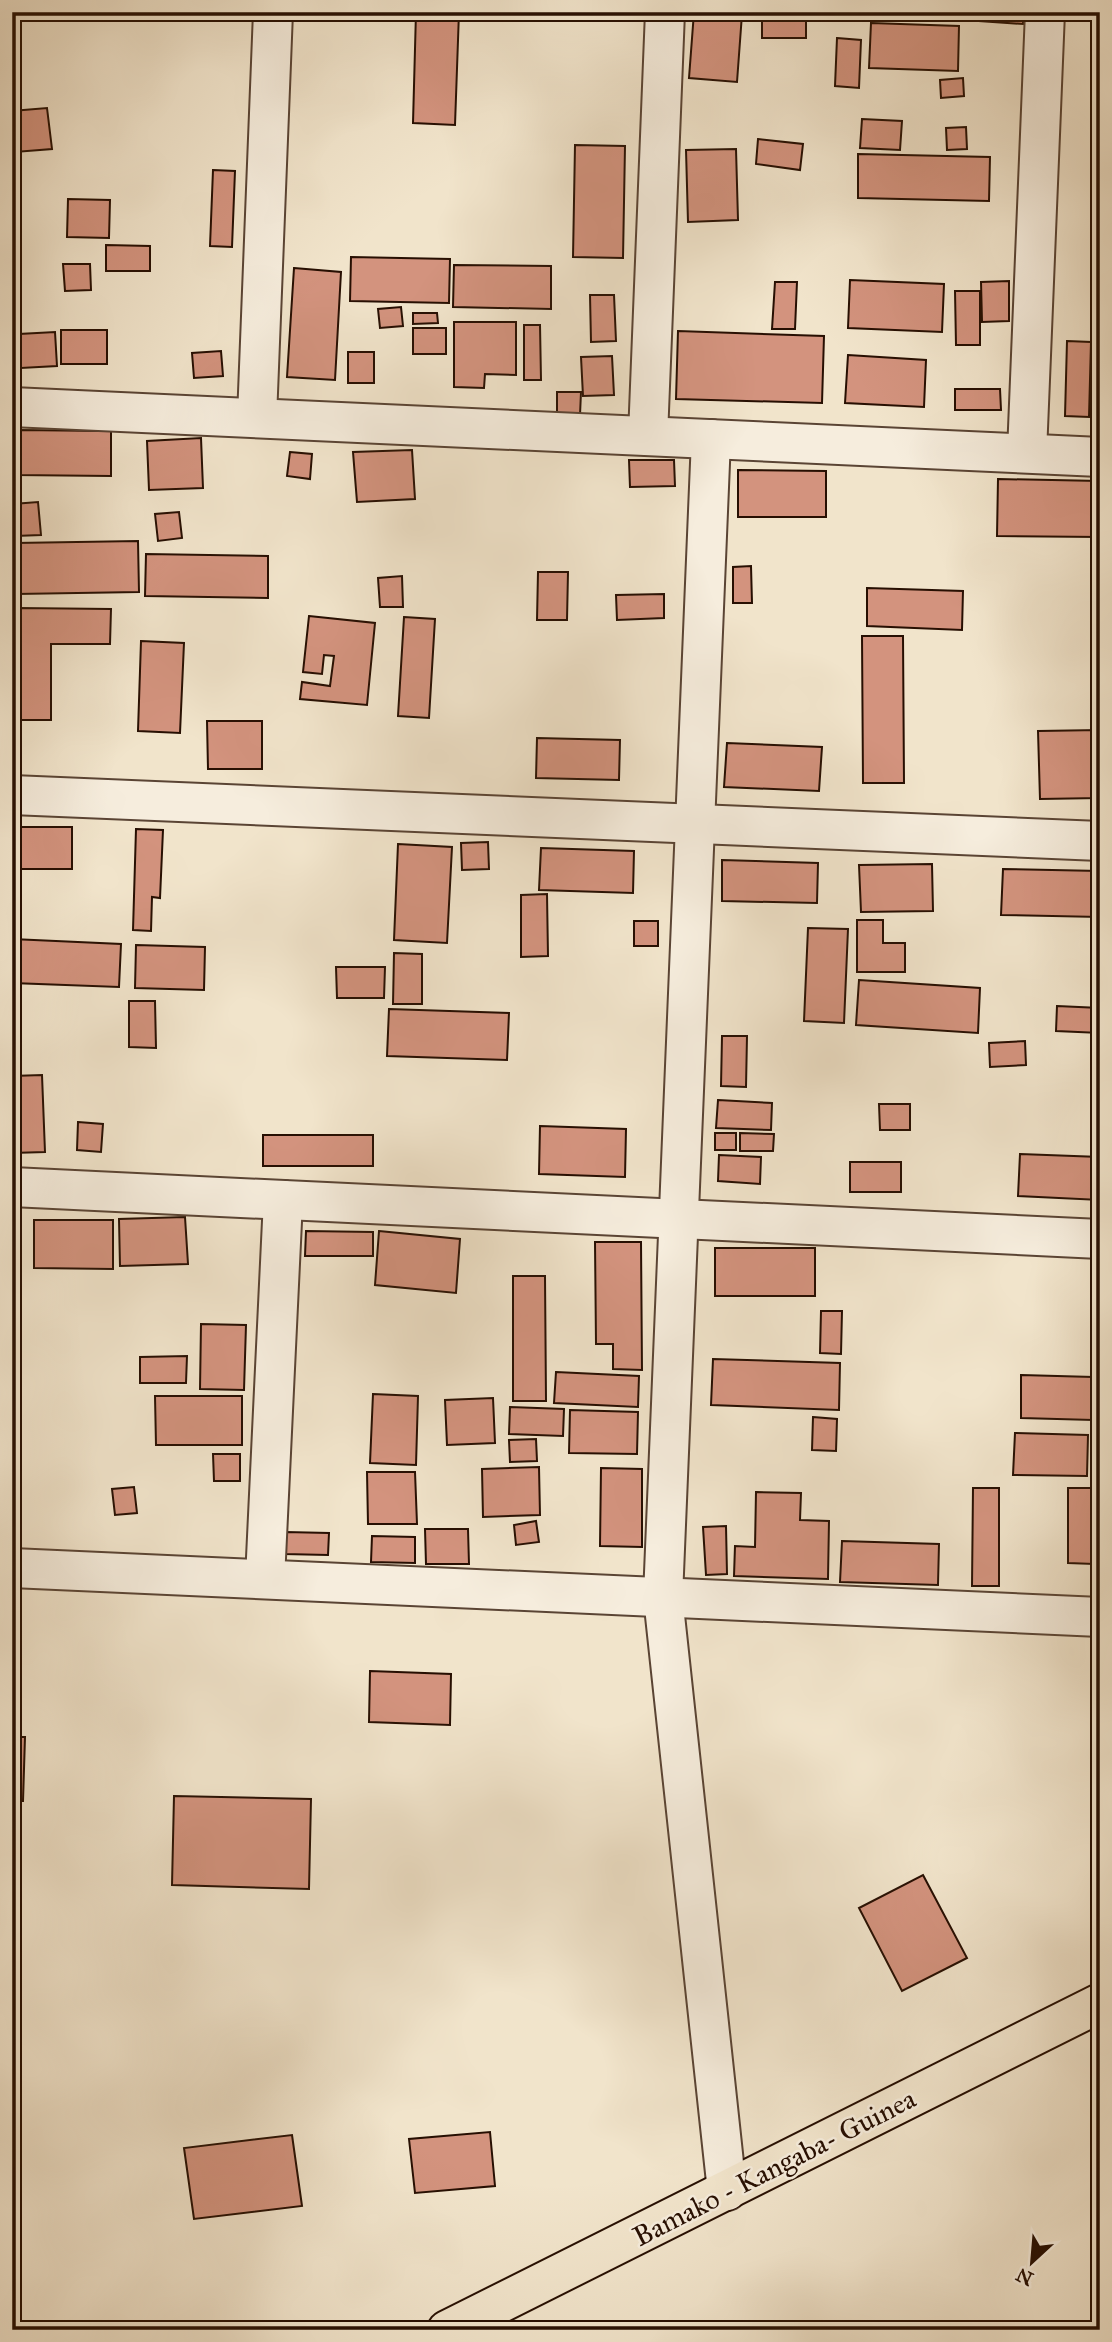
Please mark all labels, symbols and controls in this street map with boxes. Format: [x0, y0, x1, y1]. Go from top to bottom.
street label: Bamako - Kangaba- Guinea [627, 2081, 922, 2254]
north arrow [996, 2226, 1066, 2296]
text: N [1012, 2263, 1037, 2291]

